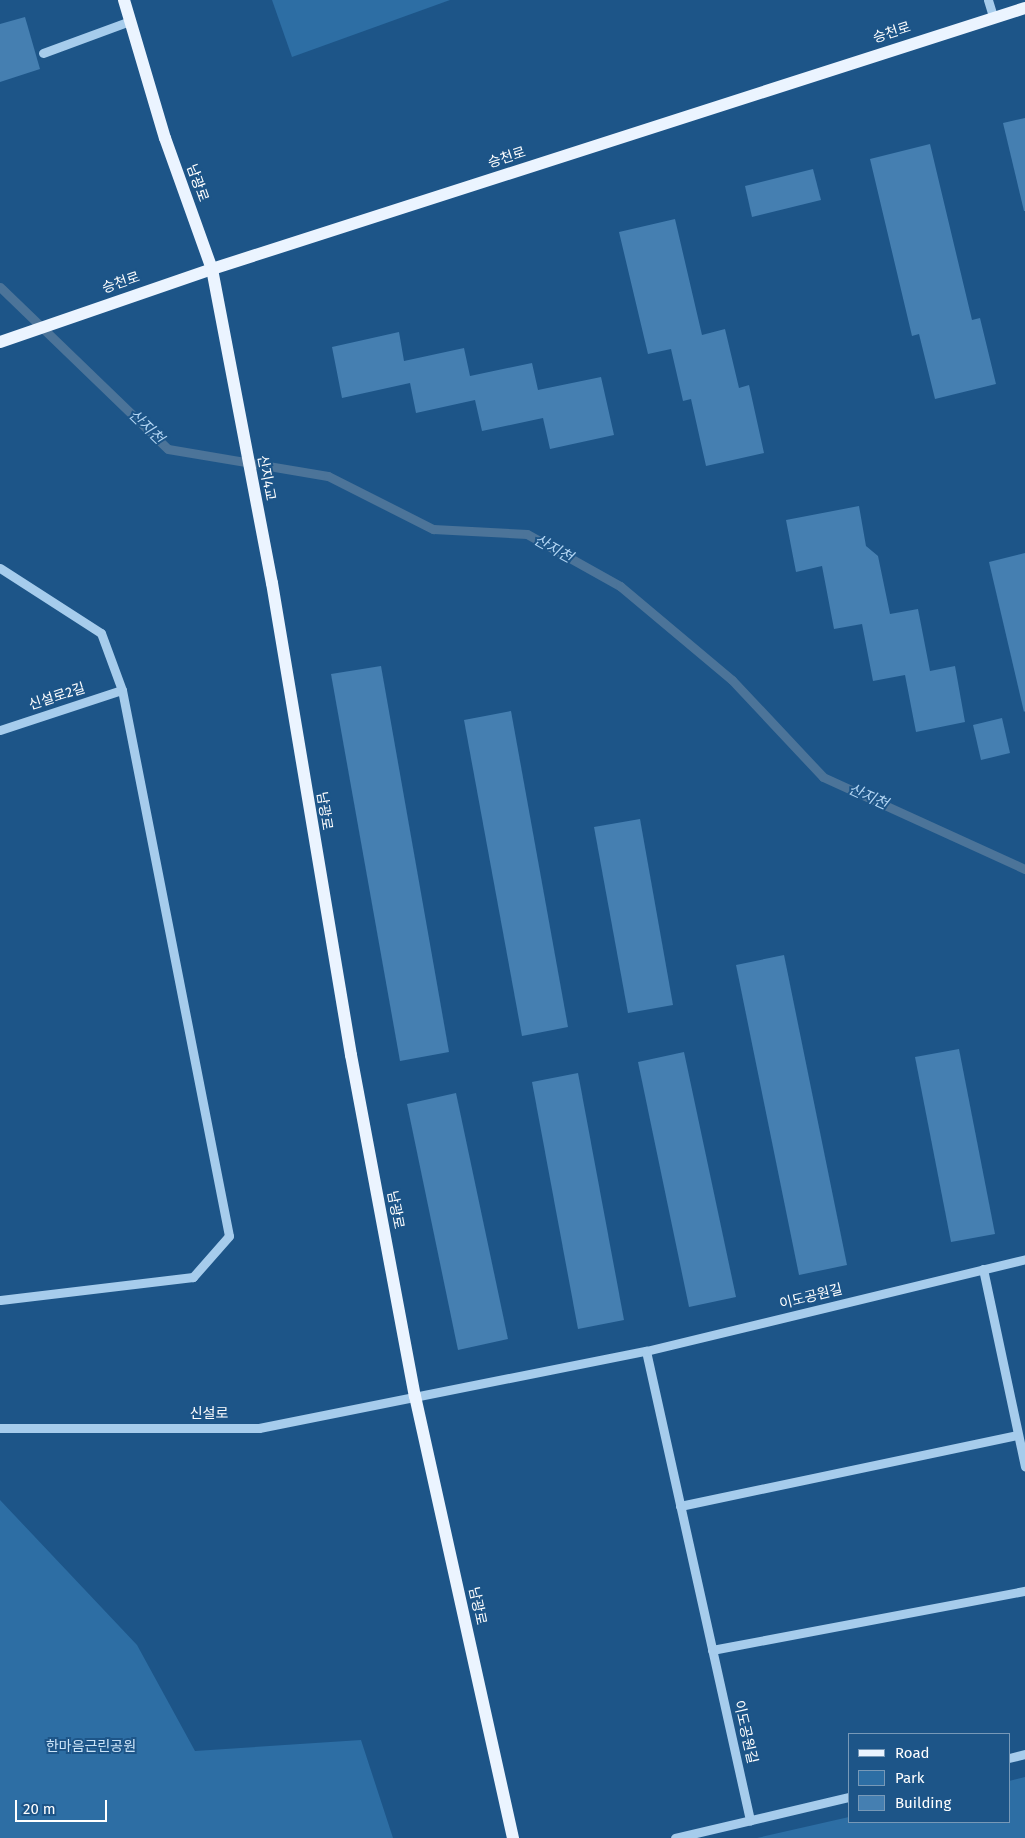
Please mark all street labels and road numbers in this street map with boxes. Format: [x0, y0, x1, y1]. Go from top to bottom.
street label: 승천로 [871, 19, 913, 47]
street label: 승천로 [486, 144, 528, 172]
street label: 남광로 [182, 162, 212, 204]
street label: 승천로 [100, 269, 142, 297]
street label: 산지4교 [253, 454, 279, 502]
street label: 신설로2길 [27, 680, 87, 714]
street label: 남광로 [313, 791, 335, 831]
street label: 남광로 [383, 1189, 407, 1231]
street label: 이도공원길 [778, 1281, 844, 1313]
street label: 신설로 [190, 1406, 228, 1422]
street label: 남광로 [465, 1585, 489, 1627]
street label: 이도공원길 [730, 1699, 760, 1765]

